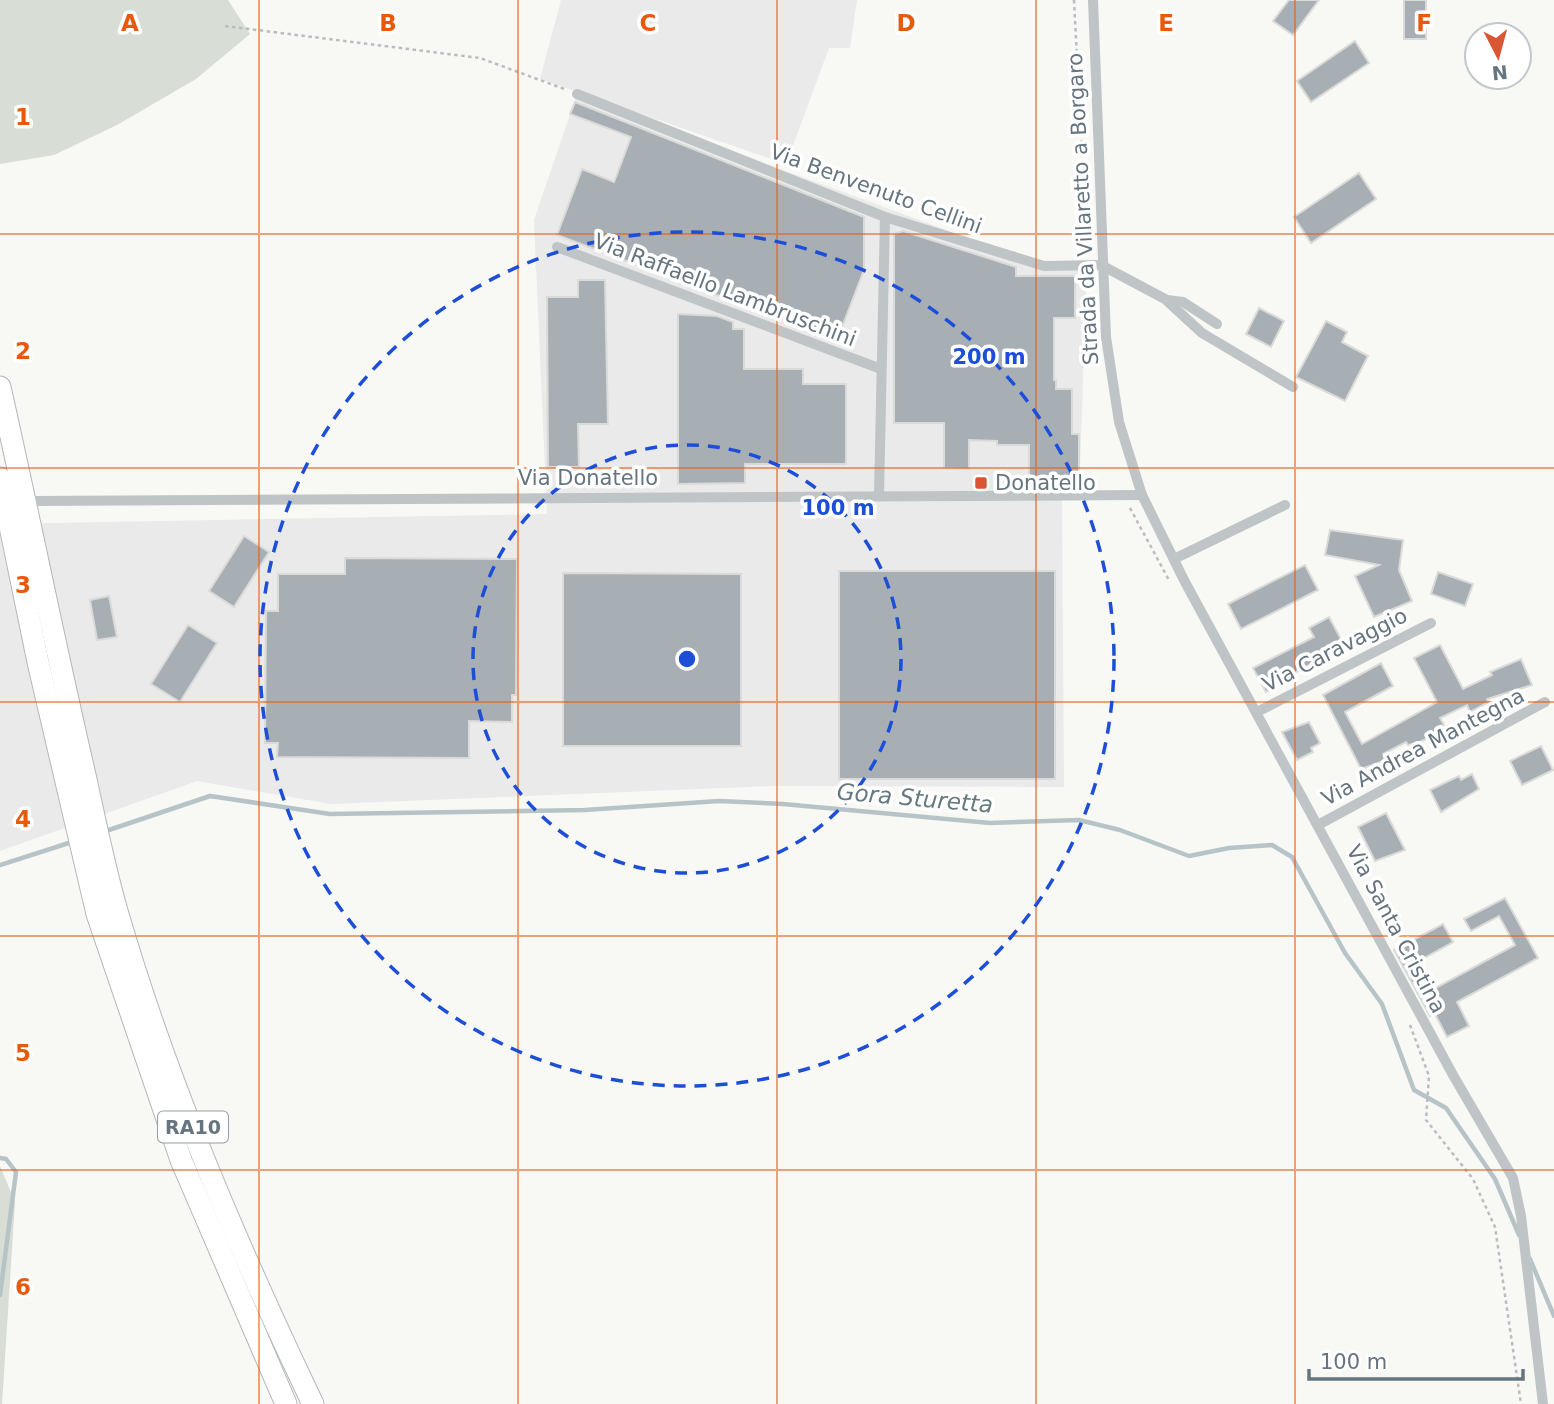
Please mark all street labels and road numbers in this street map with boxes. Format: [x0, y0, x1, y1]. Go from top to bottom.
street label: Strada da Villaretto a Borgaro [1063, 52, 1103, 366]
street label: Via Benvenuto Cellini [767, 139, 985, 239]
street label: Via Raffaello Lambruschini [591, 229, 859, 351]
street label: Via Donatello [518, 466, 658, 490]
street label: Via Caravaggio [1259, 603, 1411, 697]
street label: Via Andrea Mantegna [1318, 683, 1528, 811]
street label: Via Santa Cristina [1342, 841, 1450, 1017]
road number: RA10 [158, 1112, 228, 1142]

